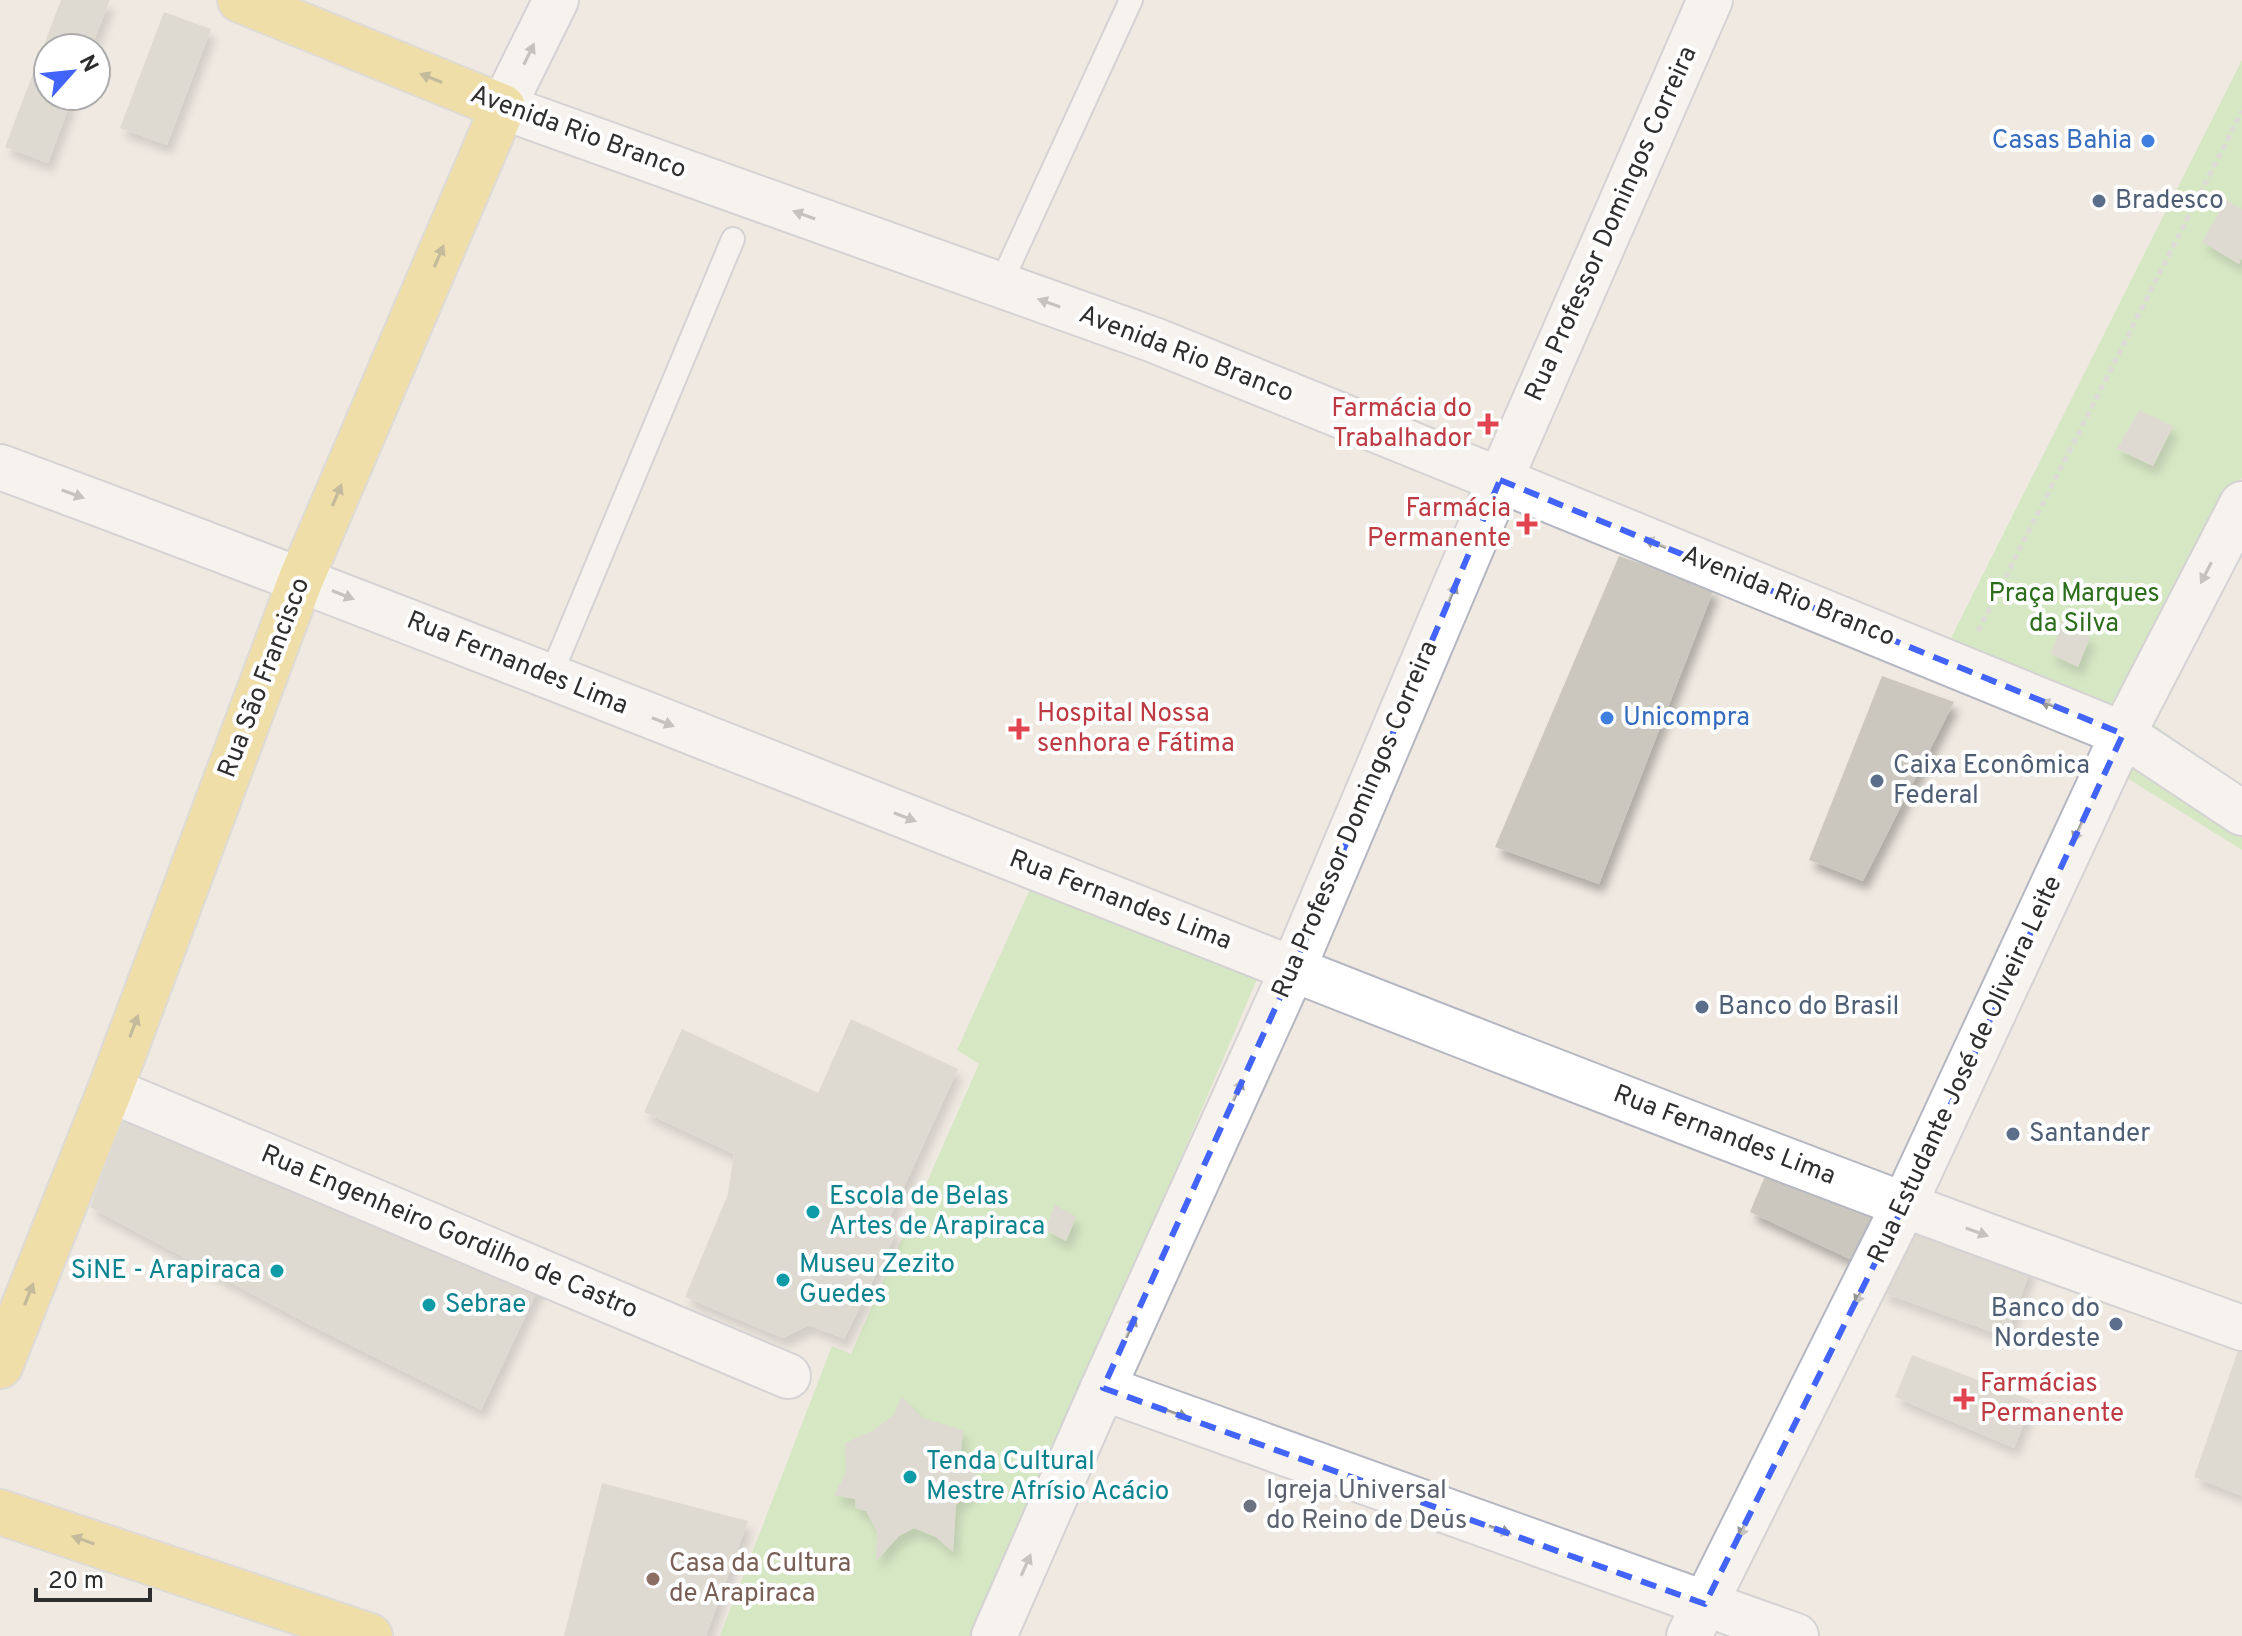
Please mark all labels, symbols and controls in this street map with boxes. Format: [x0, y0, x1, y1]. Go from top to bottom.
north arrow [32, 32, 112, 112]
street label: Rua Professor Domingos Correira [1519, 41, 1705, 407]
one-way arrow [522, 42, 536, 65]
text: N [72, 51, 103, 77]
one-way arrow [419, 71, 443, 84]
street label: Avenida Rio Branco [466, 79, 690, 187]
place label: Casas Bahia [1992, 125, 2132, 158]
marker: Casas Bahia [2139, 132, 2157, 150]
place label: Bradesco [2115, 185, 2224, 218]
marker: Bradesco [2090, 192, 2108, 210]
one-way arrow [792, 208, 816, 221]
one-way arrow [433, 244, 446, 268]
one-way arrow [1037, 296, 1061, 308]
street label: Avenida Rio Branco [1074, 299, 1298, 411]
place label: Farmácia do Trabalhador [1331, 393, 1472, 456]
marker: Farmácia do Trabalhador [1479, 415, 1497, 433]
one-way arrow [330, 484, 343, 507]
one-way arrow [61, 488, 85, 501]
place label: Farmácia Permanente [1367, 493, 1511, 556]
marker: Farmácia Permanente [1518, 515, 1536, 533]
one-way arrow [1643, 536, 1667, 549]
street label: Avenida Rio Branco [1676, 539, 1900, 655]
one-way arrow [2200, 561, 2213, 584]
street label: Rua São Francisco [212, 573, 318, 783]
park label: Praça Marques da Silva [1988, 578, 2160, 641]
one-way arrow [1445, 582, 1458, 606]
one-way arrow [331, 589, 355, 602]
street label: Rua Fernandes Lima [402, 605, 632, 723]
street label: Rua Professor Domingos Correira [1266, 636, 1446, 1004]
place label: Hospital Nossa senhora e Fátima [1037, 698, 1235, 761]
one-way arrow [2039, 698, 2063, 711]
place label: Unicompra [1623, 702, 1750, 735]
marker: Unicompra [1598, 709, 1616, 727]
one-way arrow [651, 715, 675, 728]
marker: Hospital Nossa senhora e Fátima [1008, 718, 1030, 740]
place label: Caixa Econômica Federal [1893, 750, 2090, 813]
marker: Caixa Econômica Federal [1868, 772, 1886, 790]
one-way arrow [893, 811, 917, 824]
one-way arrow [2071, 819, 2085, 843]
street label: Rua Fernandes Lima [1004, 843, 1236, 959]
street label: Rua Estudante José de Oliveira Leite [1861, 871, 2071, 1269]
place label: Banco do Brasil [1718, 991, 1899, 1024]
marker: Banco do Brasil [1693, 998, 1711, 1016]
one-way arrow [128, 1014, 141, 1038]
one-way arrow [1231, 1078, 1245, 1102]
street label: Rua Fernandes Lima [1608, 1078, 1840, 1194]
place label: Santander [2029, 1118, 2150, 1151]
marker: Santander [2004, 1125, 2022, 1143]
street label: Rua Engenheiro Gordilho de Castro [256, 1138, 642, 1328]
place label: Escola de Belas Artes de Arapiraca [829, 1181, 1045, 1244]
marker: Escola de Belas Artes de Arapiraca [804, 1203, 822, 1221]
one-way arrow [1965, 1226, 1989, 1239]
place label: Museu Zezito Guedes [799, 1249, 955, 1312]
place label: SiNE - Arapiraca [71, 1255, 261, 1288]
marker: SiNE - Arapiraca [268, 1262, 286, 1280]
marker: Museu Zezito Guedes [774, 1271, 792, 1289]
one-way arrow [23, 1282, 36, 1306]
one-way arrow [1853, 1282, 1867, 1305]
place label: Sebrae [445, 1289, 526, 1322]
place label: Banco do Nordeste [1991, 1293, 2100, 1356]
marker: Sebrae [420, 1296, 438, 1314]
one-way arrow [1124, 1315, 1138, 1339]
marker: Banco do Nordeste [2107, 1315, 2125, 1333]
place label: Farmácias Permanente [1980, 1368, 2124, 1431]
marker: Farmácias Permanente [1955, 1390, 1973, 1408]
one-way arrow [1165, 1408, 1189, 1421]
place label: Tenda Cultural Mestre Afrísio Acácio [926, 1446, 1169, 1509]
marker: Tenda Cultural Mestre Afrísio Acácio [901, 1468, 919, 1486]
place label: Igreja Universal do Reino de Deus [1266, 1475, 1467, 1538]
marker: Igreja Universal do Reino de Deus [1241, 1497, 1259, 1515]
one-way arrow [1737, 1515, 1751, 1538]
one-way arrow [1488, 1525, 1512, 1537]
one-way arrow [71, 1533, 95, 1545]
place label: Casa da Cultura de Arapiraca [669, 1548, 851, 1611]
scale bar [36, 1552, 150, 1602]
one-way arrow [1019, 1553, 1032, 1576]
text: 20 m [48, 1567, 104, 1597]
marker: Casa da Cultura de Arapiraca [644, 1570, 662, 1588]

